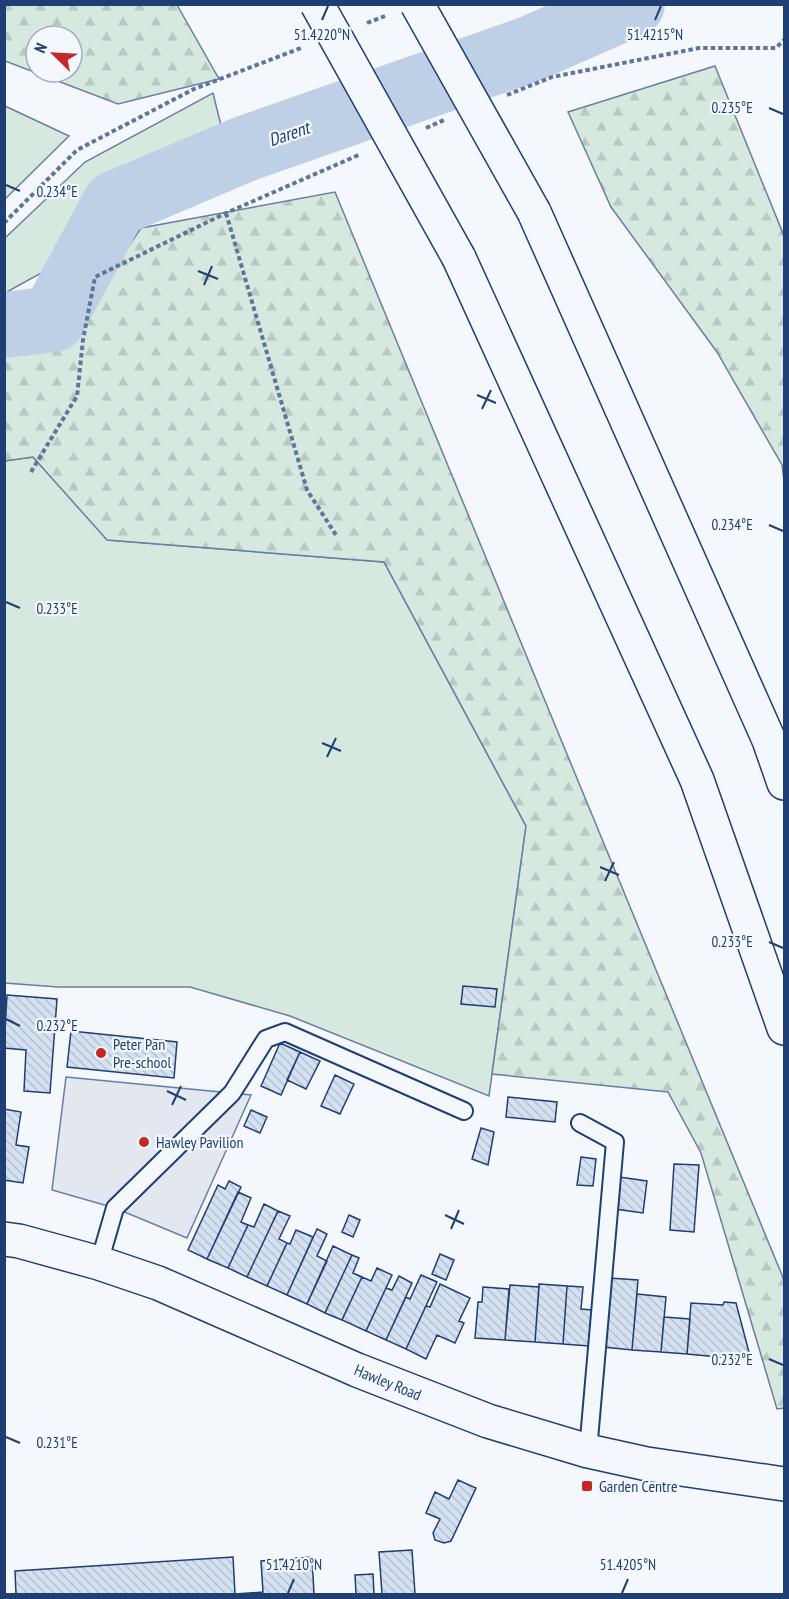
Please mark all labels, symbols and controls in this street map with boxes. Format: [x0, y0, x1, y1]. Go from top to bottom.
north arrow [24, 24, 84, 84]
text: 51.4220°N [294, 25, 350, 44]
text: 51.4215°N [627, 25, 683, 44]
text: N [29, 40, 51, 56]
text: 0.235°E [711, 98, 753, 117]
water label: Darent [265, 115, 314, 151]
text: 0.234°E [36, 182, 78, 201]
text: 0.234°E [711, 515, 753, 534]
text: 0.233°E [36, 599, 78, 618]
text: 0.233°E [711, 932, 753, 951]
text: 0.232°E [36, 1016, 78, 1035]
place label: Peter Pan Pre-school [113, 1034, 171, 1072]
marker: Peter Pan Pre-school [94, 1046, 108, 1060]
place label: Hawley Pavilion [156, 1132, 243, 1152]
marker: Hawley Pavilion [137, 1135, 151, 1149]
text: 0.232°E [711, 1350, 753, 1369]
street label: Hawley Road [351, 1359, 425, 1405]
text: 0.231°E [36, 1433, 78, 1452]
place label: Garden Centre [599, 1476, 678, 1496]
marker: Garden Centre [580, 1479, 594, 1493]
text: 51.4210°N [266, 1555, 322, 1574]
text: 51.4205°N [600, 1555, 656, 1574]

